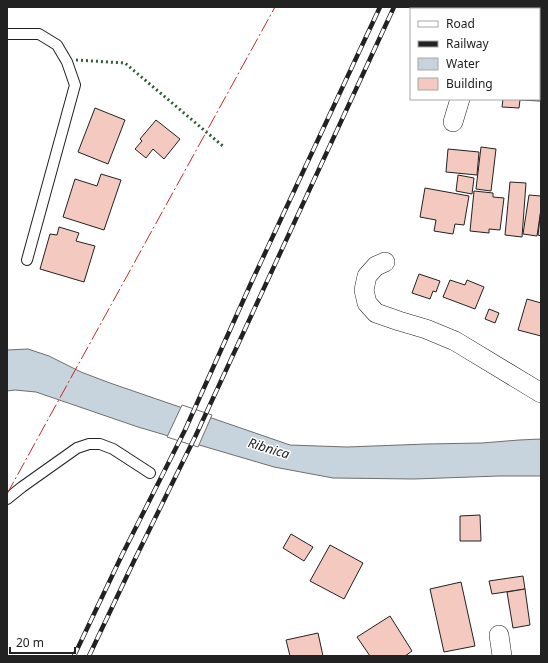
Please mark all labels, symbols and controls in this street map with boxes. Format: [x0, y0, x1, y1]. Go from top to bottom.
legend [410, 8, 540, 100]
text: Road [446, 15, 475, 32]
text: Railway [446, 35, 490, 52]
text: Water [446, 55, 480, 72]
text: Building [446, 75, 493, 92]
water label: Ribnica [246, 433, 293, 463]
scale bar [10, 629, 75, 655]
text: 20 m [16, 634, 44, 651]

